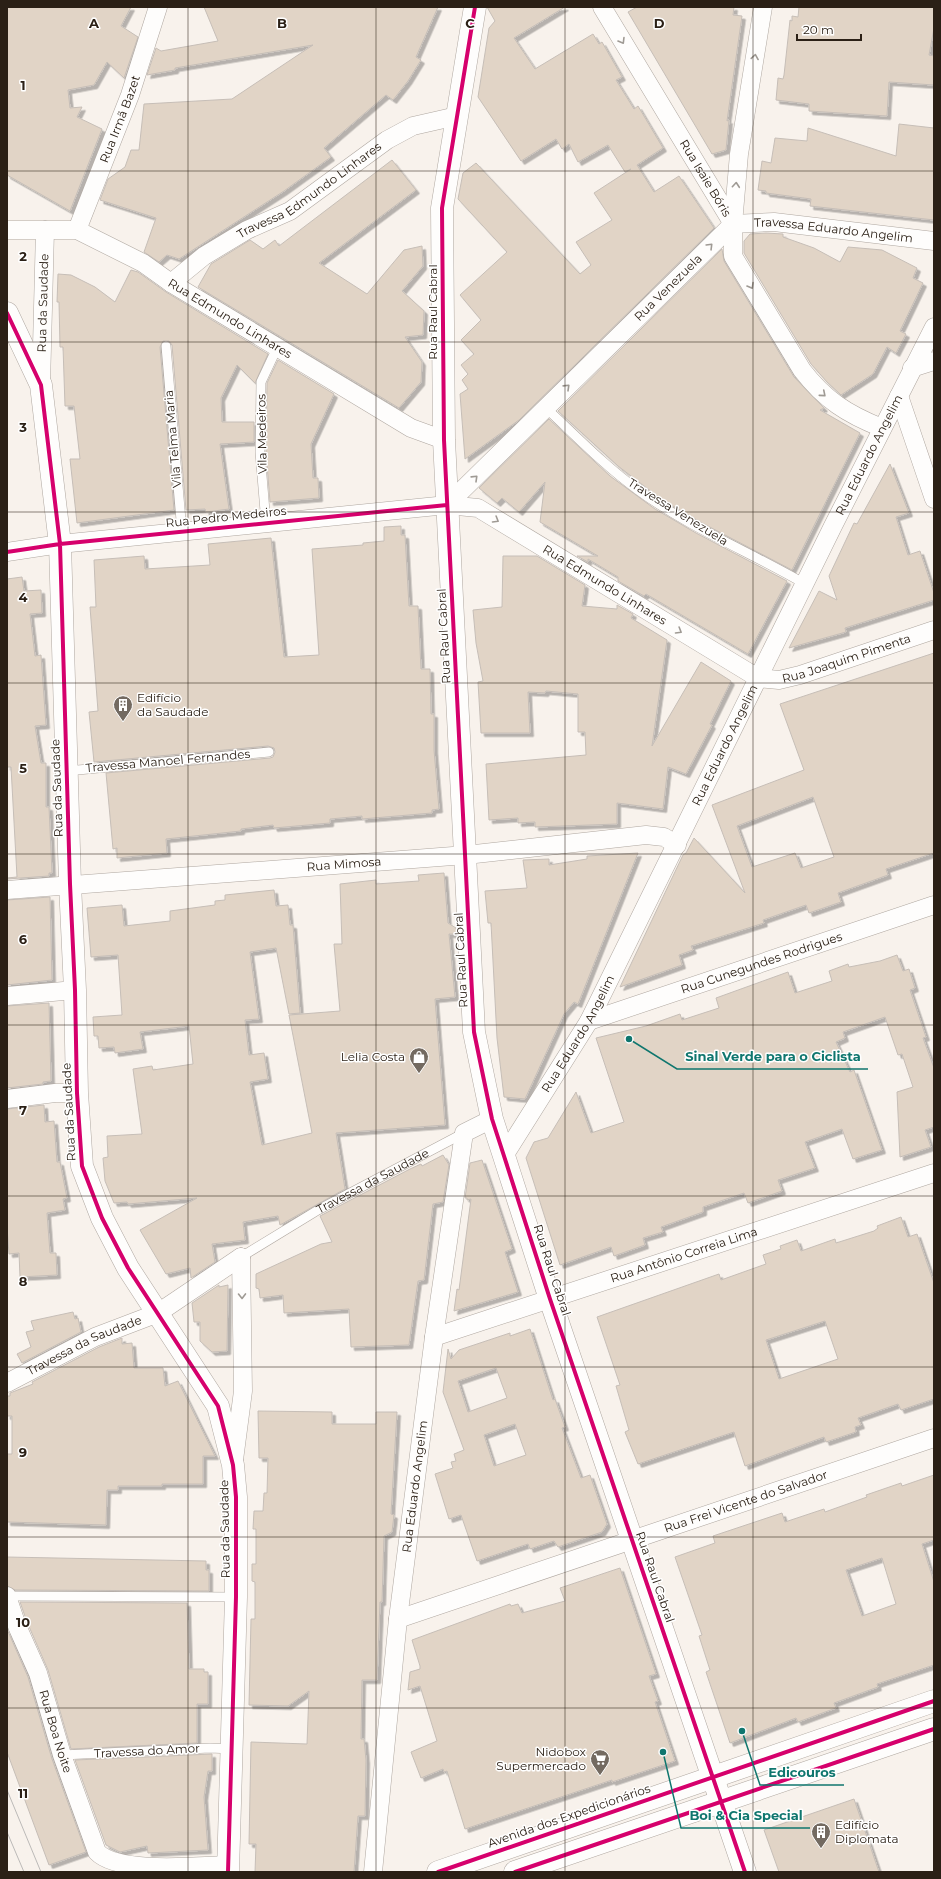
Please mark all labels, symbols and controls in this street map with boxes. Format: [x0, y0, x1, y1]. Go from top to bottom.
text: A [88, 15, 100, 31]
text: B [277, 15, 287, 31]
text: C [465, 15, 475, 31]
text: D [654, 15, 665, 31]
scale bar [797, 16, 861, 42]
text: 20 m [803, 22, 834, 37]
one-way arrow [617, 37, 625, 44]
one-way arrow [750, 53, 759, 60]
street label: Rua Irmã Bazet [96, 73, 143, 165]
text: 1 [20, 77, 26, 93]
street label: Rua Isaie Bóris [677, 137, 735, 219]
street label: Travessa Edmundo Linhares [234, 139, 384, 241]
one-way arrow [731, 182, 740, 188]
street label: Travessa Eduardo Angelim [754, 214, 914, 245]
one-way arrow [705, 243, 713, 251]
text: 2 [19, 248, 27, 264]
street label: Rua Venezuela [631, 251, 705, 324]
street label: Rua da Saudade [34, 254, 51, 352]
street label: Rua Raul Cabral [425, 264, 440, 360]
street label: Rua Edmundo Linhares [165, 275, 295, 361]
one-way arrow [746, 282, 753, 289]
one-way arrow [562, 384, 570, 391]
one-way arrow [818, 389, 825, 396]
street label: Vila Telma Maria [161, 390, 184, 489]
street label: Rua Eduardo Angelim [832, 392, 905, 518]
street label: Vila Medeiros [253, 394, 270, 474]
text: 3 [18, 419, 27, 435]
one-way arrow [470, 475, 478, 483]
street label: Travessa Venezuela [625, 475, 731, 549]
street label: Rua Pedro Medeiros [165, 503, 287, 530]
one-way arrow [492, 515, 499, 522]
street label: Rua Edmundo Linhares [540, 541, 670, 628]
street label: Rua Raul Cabral [434, 588, 453, 684]
text: 4 [19, 589, 28, 605]
one-way arrow [675, 626, 682, 633]
street label: Rua Joaquim Pimenta [780, 630, 913, 686]
street label: Rua Eduardo Angelim [688, 682, 761, 808]
place label: Edifício da Saudade [137, 690, 209, 719]
building icon: Edifício da Saudade [112, 694, 134, 722]
street label: Rua da Saudade [47, 739, 66, 837]
street label: Travessa Manoel Fernandes [85, 746, 251, 775]
text: 5 [19, 760, 27, 776]
street label: Rua Mimosa [306, 853, 382, 874]
street label: Rua Raul Cabral [451, 912, 470, 1008]
street label: Rua Cunegundes Rodrigues [679, 928, 844, 997]
text: 6 [19, 931, 28, 947]
street label: Rua Eduardo Angelim [538, 973, 617, 1095]
callout: Sinal Verde para o Ciclista [677, 1044, 868, 1069]
shop icon: Lelia Costa [408, 1046, 430, 1074]
text: Sinal Verde para o Ciclista [685, 1048, 861, 1064]
place label: Lelia Costa [341, 1049, 405, 1064]
street label: Rua da Saudade [58, 1062, 79, 1162]
text: 7 [19, 1102, 27, 1118]
street label: Travessa da Saudade [314, 1145, 431, 1217]
street label: Rua Raul Cabral [531, 1222, 574, 1318]
street label: Rua Antônio Correia Lima [608, 1223, 759, 1286]
text: 8 [19, 1273, 28, 1289]
one-way arrow [238, 1293, 246, 1299]
street label: Travessa da Saudade [24, 1312, 144, 1378]
street label: Rua Eduardo Angelim [399, 1419, 430, 1553]
text: 9 [19, 1444, 27, 1460]
street label: Rua Frei Vicente do Salvador [662, 1466, 829, 1536]
street label: Rua da Saudade [216, 1480, 233, 1578]
street label: Rua Raul Cabral [633, 1529, 678, 1624]
text: 10 [16, 1614, 30, 1630]
street label: Rua Boa Noite [36, 1688, 76, 1775]
street label: Travessa do Amor [94, 1740, 200, 1761]
place label: Nidobox Supermercado [496, 1744, 587, 1773]
supermarket icon: Nidobox Supermercado [589, 1748, 611, 1776]
callout: Edicouros [760, 1760, 844, 1785]
text: Edicouros [768, 1764, 836, 1780]
street label: Avenida dos Expedicionários [485, 1781, 652, 1850]
text: 11 [18, 1785, 28, 1801]
callout: Boi & Cia Special [681, 1803, 810, 1828]
text: Boi & Cia Special [689, 1807, 803, 1823]
place label: Edifício Diplomata [835, 1817, 899, 1846]
building icon: Edifício Diplomata [810, 1821, 832, 1849]

